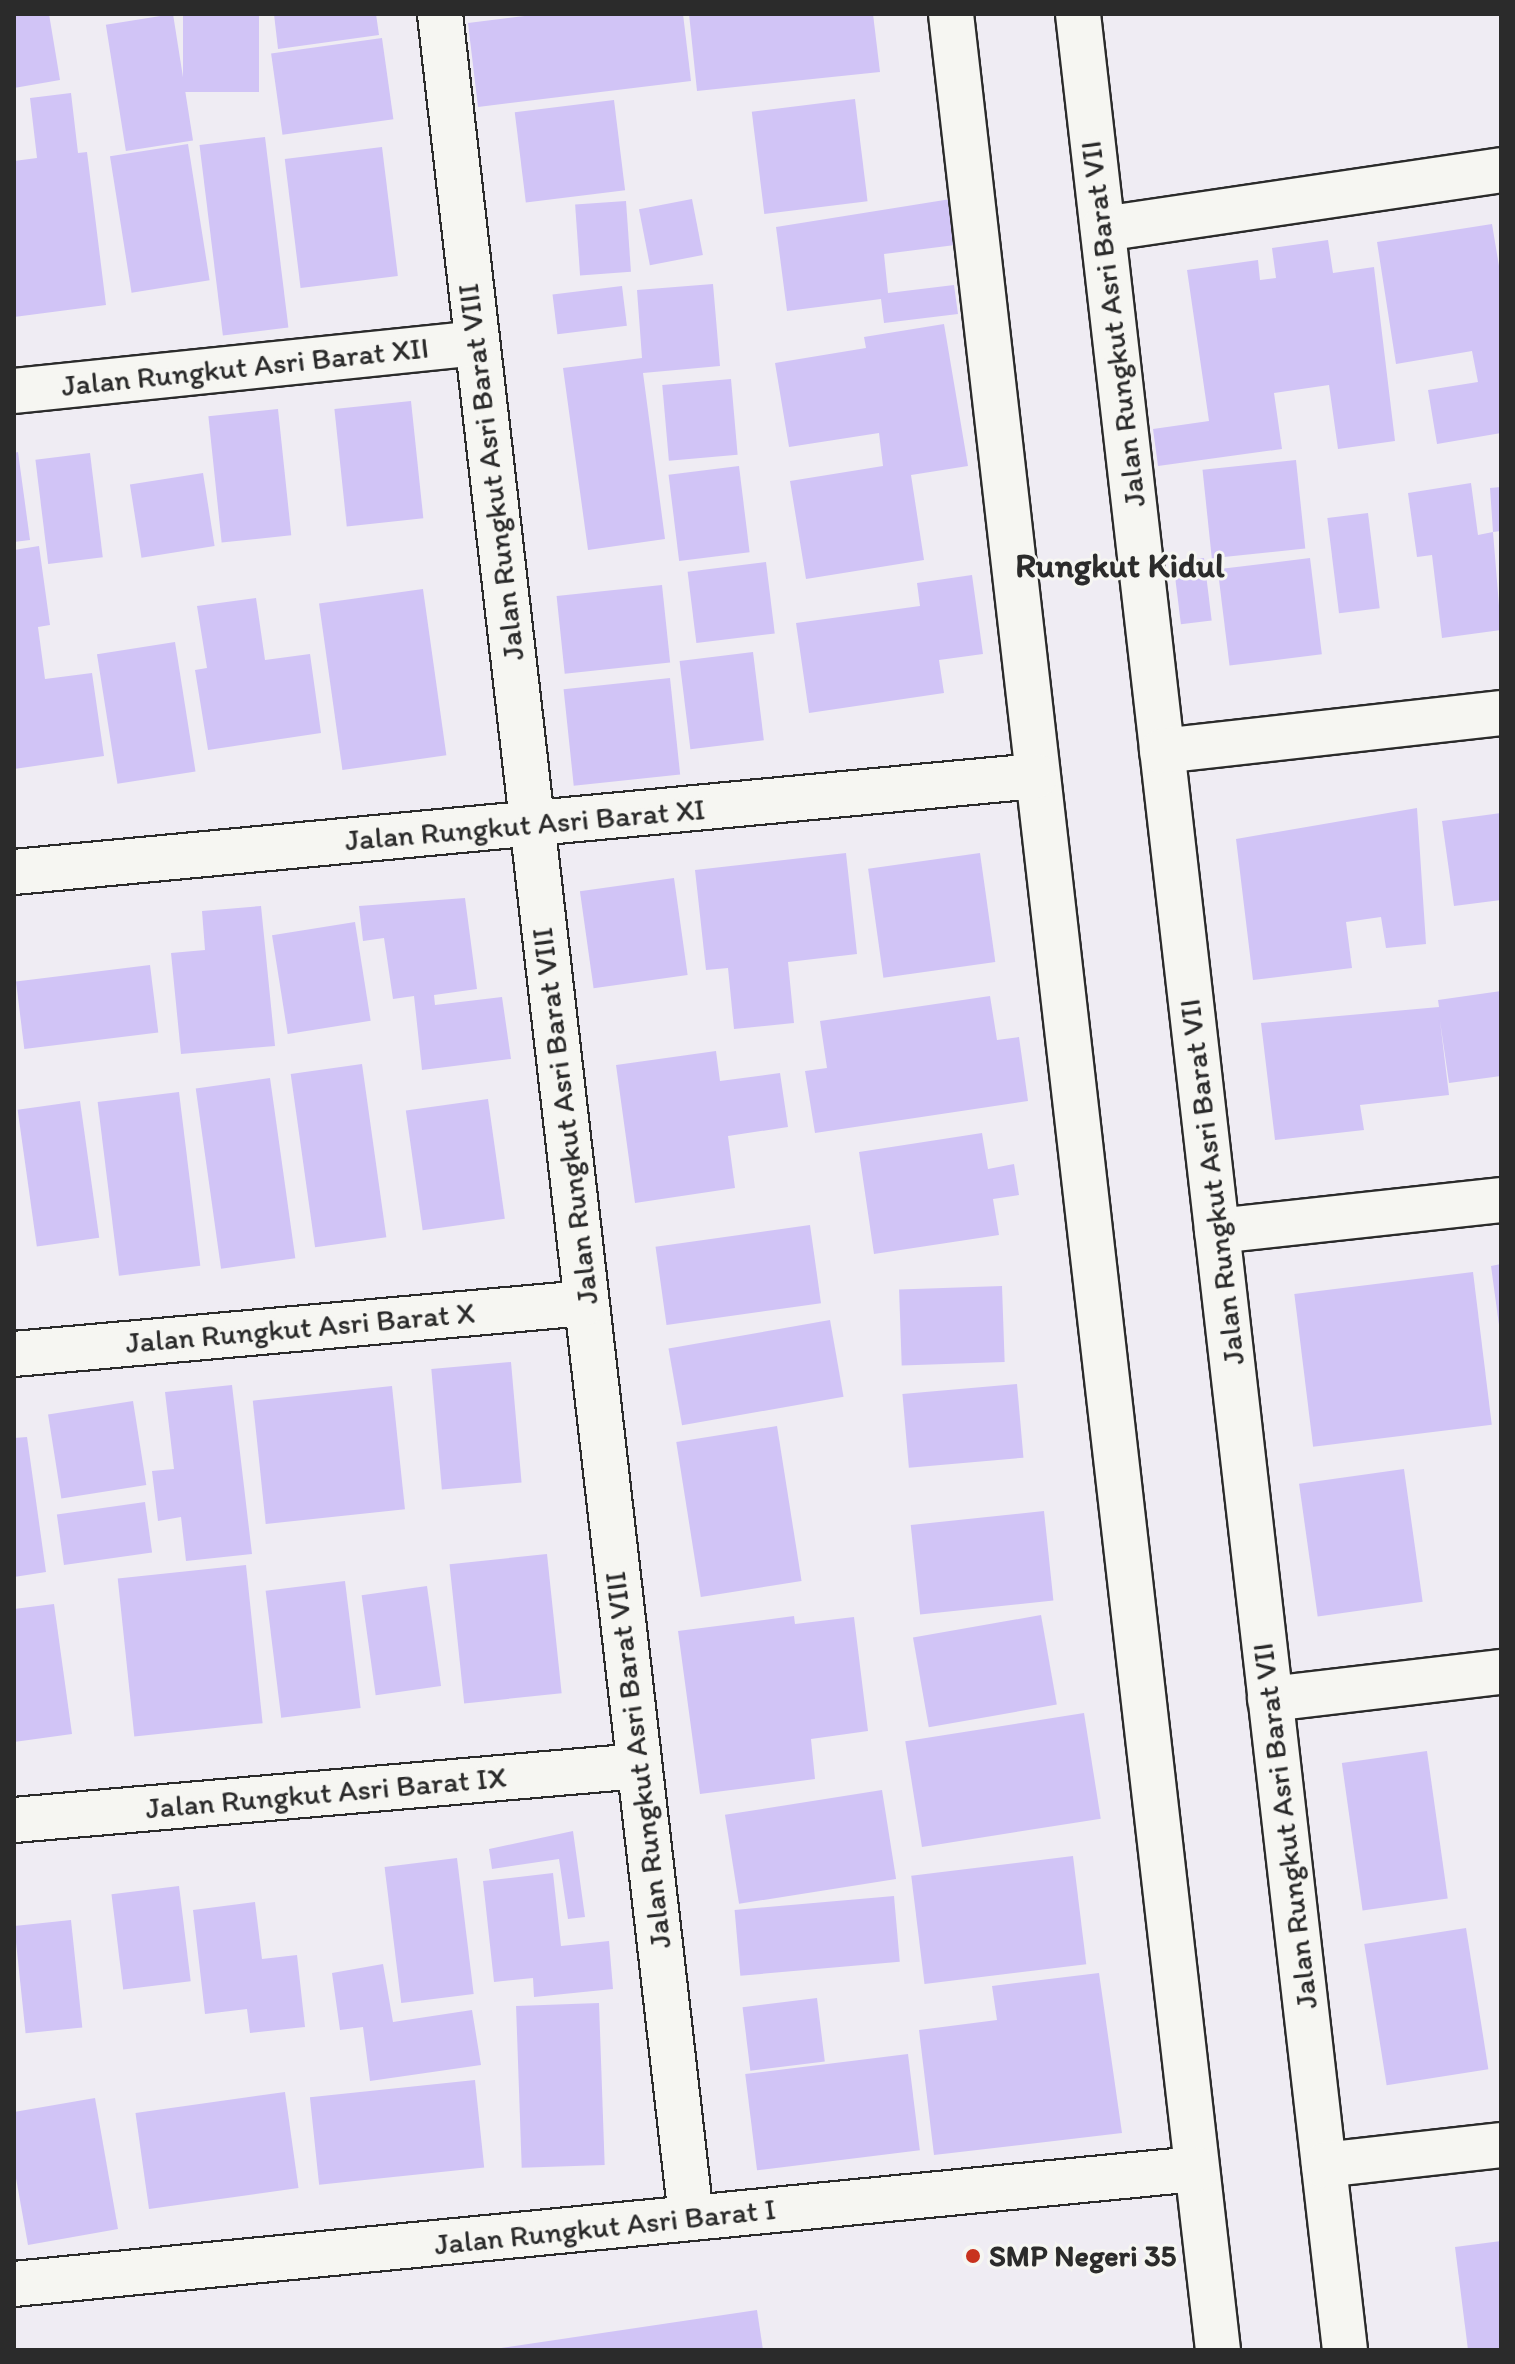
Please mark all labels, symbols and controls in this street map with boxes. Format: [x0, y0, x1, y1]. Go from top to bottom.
street label: Jalan Rungkut Asri Barat VII [1073, 140, 1153, 508]
street label: Jalan Rungkut Asri Barat VIII [450, 282, 532, 662]
street label: Jalan Rungkut Asri Barat XII [60, 330, 430, 404]
district label: Rungkut Kidul [1015, 546, 1225, 586]
street label: Jalan Rungkut Asri Barat XI [344, 791, 706, 859]
street label: Jalan Rungkut Asri Barat VIII [524, 926, 606, 1306]
street label: Jalan Rungkut Asri Barat VII [1172, 998, 1252, 1366]
street label: Jalan Rungkut Asri Barat X [124, 1295, 476, 1361]
street label: Jalan Rungkut Asri Barat VIII [597, 1570, 679, 1950]
street label: Jalan Rungkut Asri Barat VII [1245, 1642, 1325, 2010]
street label: Jalan Rungkut Asri Barat IX [145, 1759, 507, 1827]
street label: Jalan Rungkut Asri Barat I [433, 2191, 777, 2263]
place label: SMP Negeri 35 [989, 2238, 1176, 2274]
marker: SMP Negeri 35 [964, 2247, 982, 2265]

